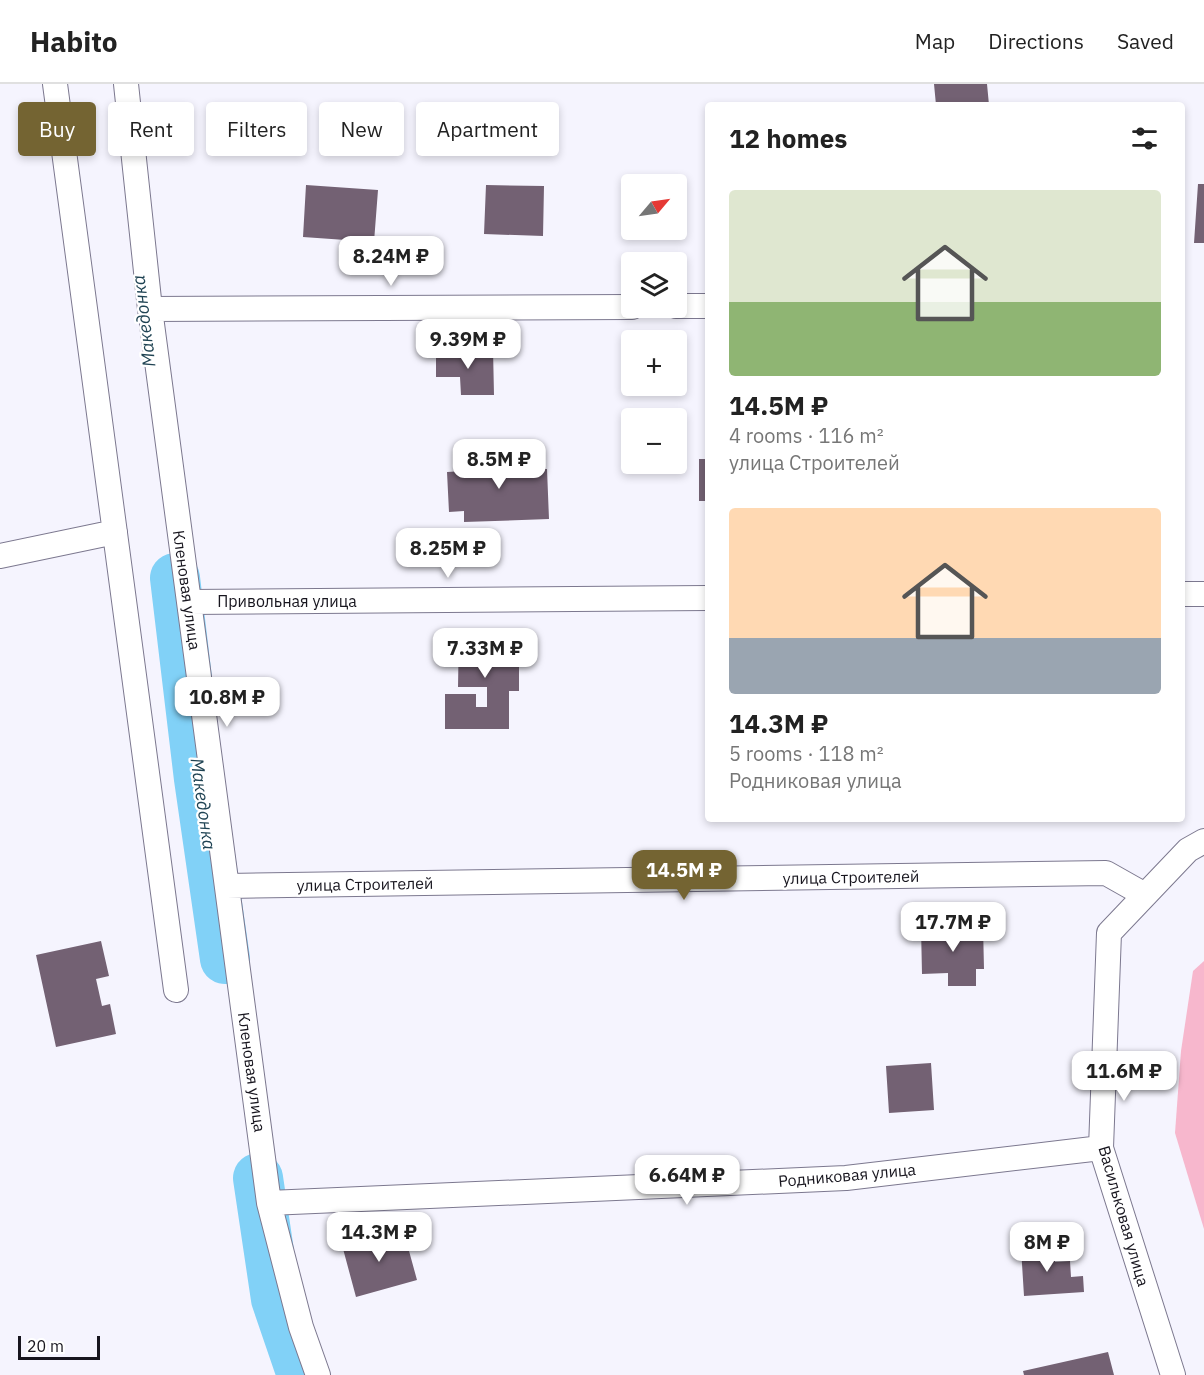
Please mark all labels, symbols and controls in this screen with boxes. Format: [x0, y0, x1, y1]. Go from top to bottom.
text: Habito [30, 23, 118, 60]
text: Map [915, 27, 955, 55]
text: Directions [988, 27, 1084, 55]
text: Saved [1117, 27, 1174, 55]
chip: Buy [18, 102, 96, 156]
chip: Rent [108, 102, 194, 156]
chip: Filters [206, 102, 307, 156]
chip: New [319, 102, 404, 156]
chip: Apartment [416, 102, 559, 156]
text: 12 homes [729, 121, 847, 155]
icon: filters [1128, 122, 1161, 155]
north arrow [621, 174, 687, 240]
map controls [621, 174, 687, 474]
icon: home [891, 229, 999, 337]
pin: 8.24M ₽ [336, 236, 446, 287]
text: 8.24M ₽ [353, 242, 429, 269]
button: layers [621, 252, 687, 318]
water label: Македонка [126, 274, 161, 368]
pin: 9.39M ₽ [413, 319, 523, 370]
text: 9.39M ₽ [430, 325, 506, 352]
button: + [621, 330, 687, 396]
text: 14.5M ₽ [729, 388, 828, 422]
button: − [621, 408, 687, 474]
text: 4 rooms · 116 m² [729, 422, 884, 449]
pin: 8.5M ₽ [450, 439, 548, 490]
text: 8.5M ₽ [467, 445, 531, 472]
text: улица Строителей [729, 449, 900, 476]
pin: 8.25M ₽ [393, 528, 503, 579]
street label: Кленовая улица [169, 529, 205, 652]
text: 8.25M ₽ [410, 534, 486, 561]
icon: home [891, 547, 999, 655]
street label: Привольная улица [217, 591, 357, 611]
pin: 7.33M ₽ [430, 628, 540, 679]
text: 7.33M ₽ [447, 634, 523, 661]
pin: 10.8M ₽ [172, 677, 282, 728]
text: 10.8M ₽ [189, 683, 265, 710]
text: 14.3M ₽ [729, 706, 828, 740]
text: 5 rooms · 118 m² [729, 740, 884, 767]
water label: Македонка [186, 756, 221, 851]
text: Родниковая улица [729, 767, 902, 794]
pin: 14.5M ₽ [629, 850, 739, 901]
text: 14.5M ₽ [646, 856, 722, 883]
street label: улица Строителей [783, 866, 919, 888]
street label: улица Строителей [297, 873, 433, 895]
pin: 17.7M ₽ [898, 902, 1008, 953]
text: 17.7M ₽ [915, 908, 991, 935]
street label: Кленовая улица [234, 1011, 270, 1134]
pin: 11.6M ₽ [1069, 1051, 1179, 1102]
text: 11.6M ₽ [1086, 1057, 1162, 1084]
street label: Васильковая улица [1094, 1143, 1154, 1289]
pin: 6.64M ₽ [632, 1155, 742, 1206]
street label: Родниковая улица [777, 1159, 917, 1191]
text: 6.64M ₽ [649, 1161, 725, 1188]
pin: 14.3M ₽ [324, 1212, 434, 1263]
text: 14.3M ₽ [341, 1218, 417, 1245]
pin: 8M ₽ [1011, 1222, 1083, 1273]
text: 8M ₽ [1024, 1228, 1070, 1255]
scale bar [18, 1333, 100, 1360]
text: 20 m [27, 1336, 64, 1356]

